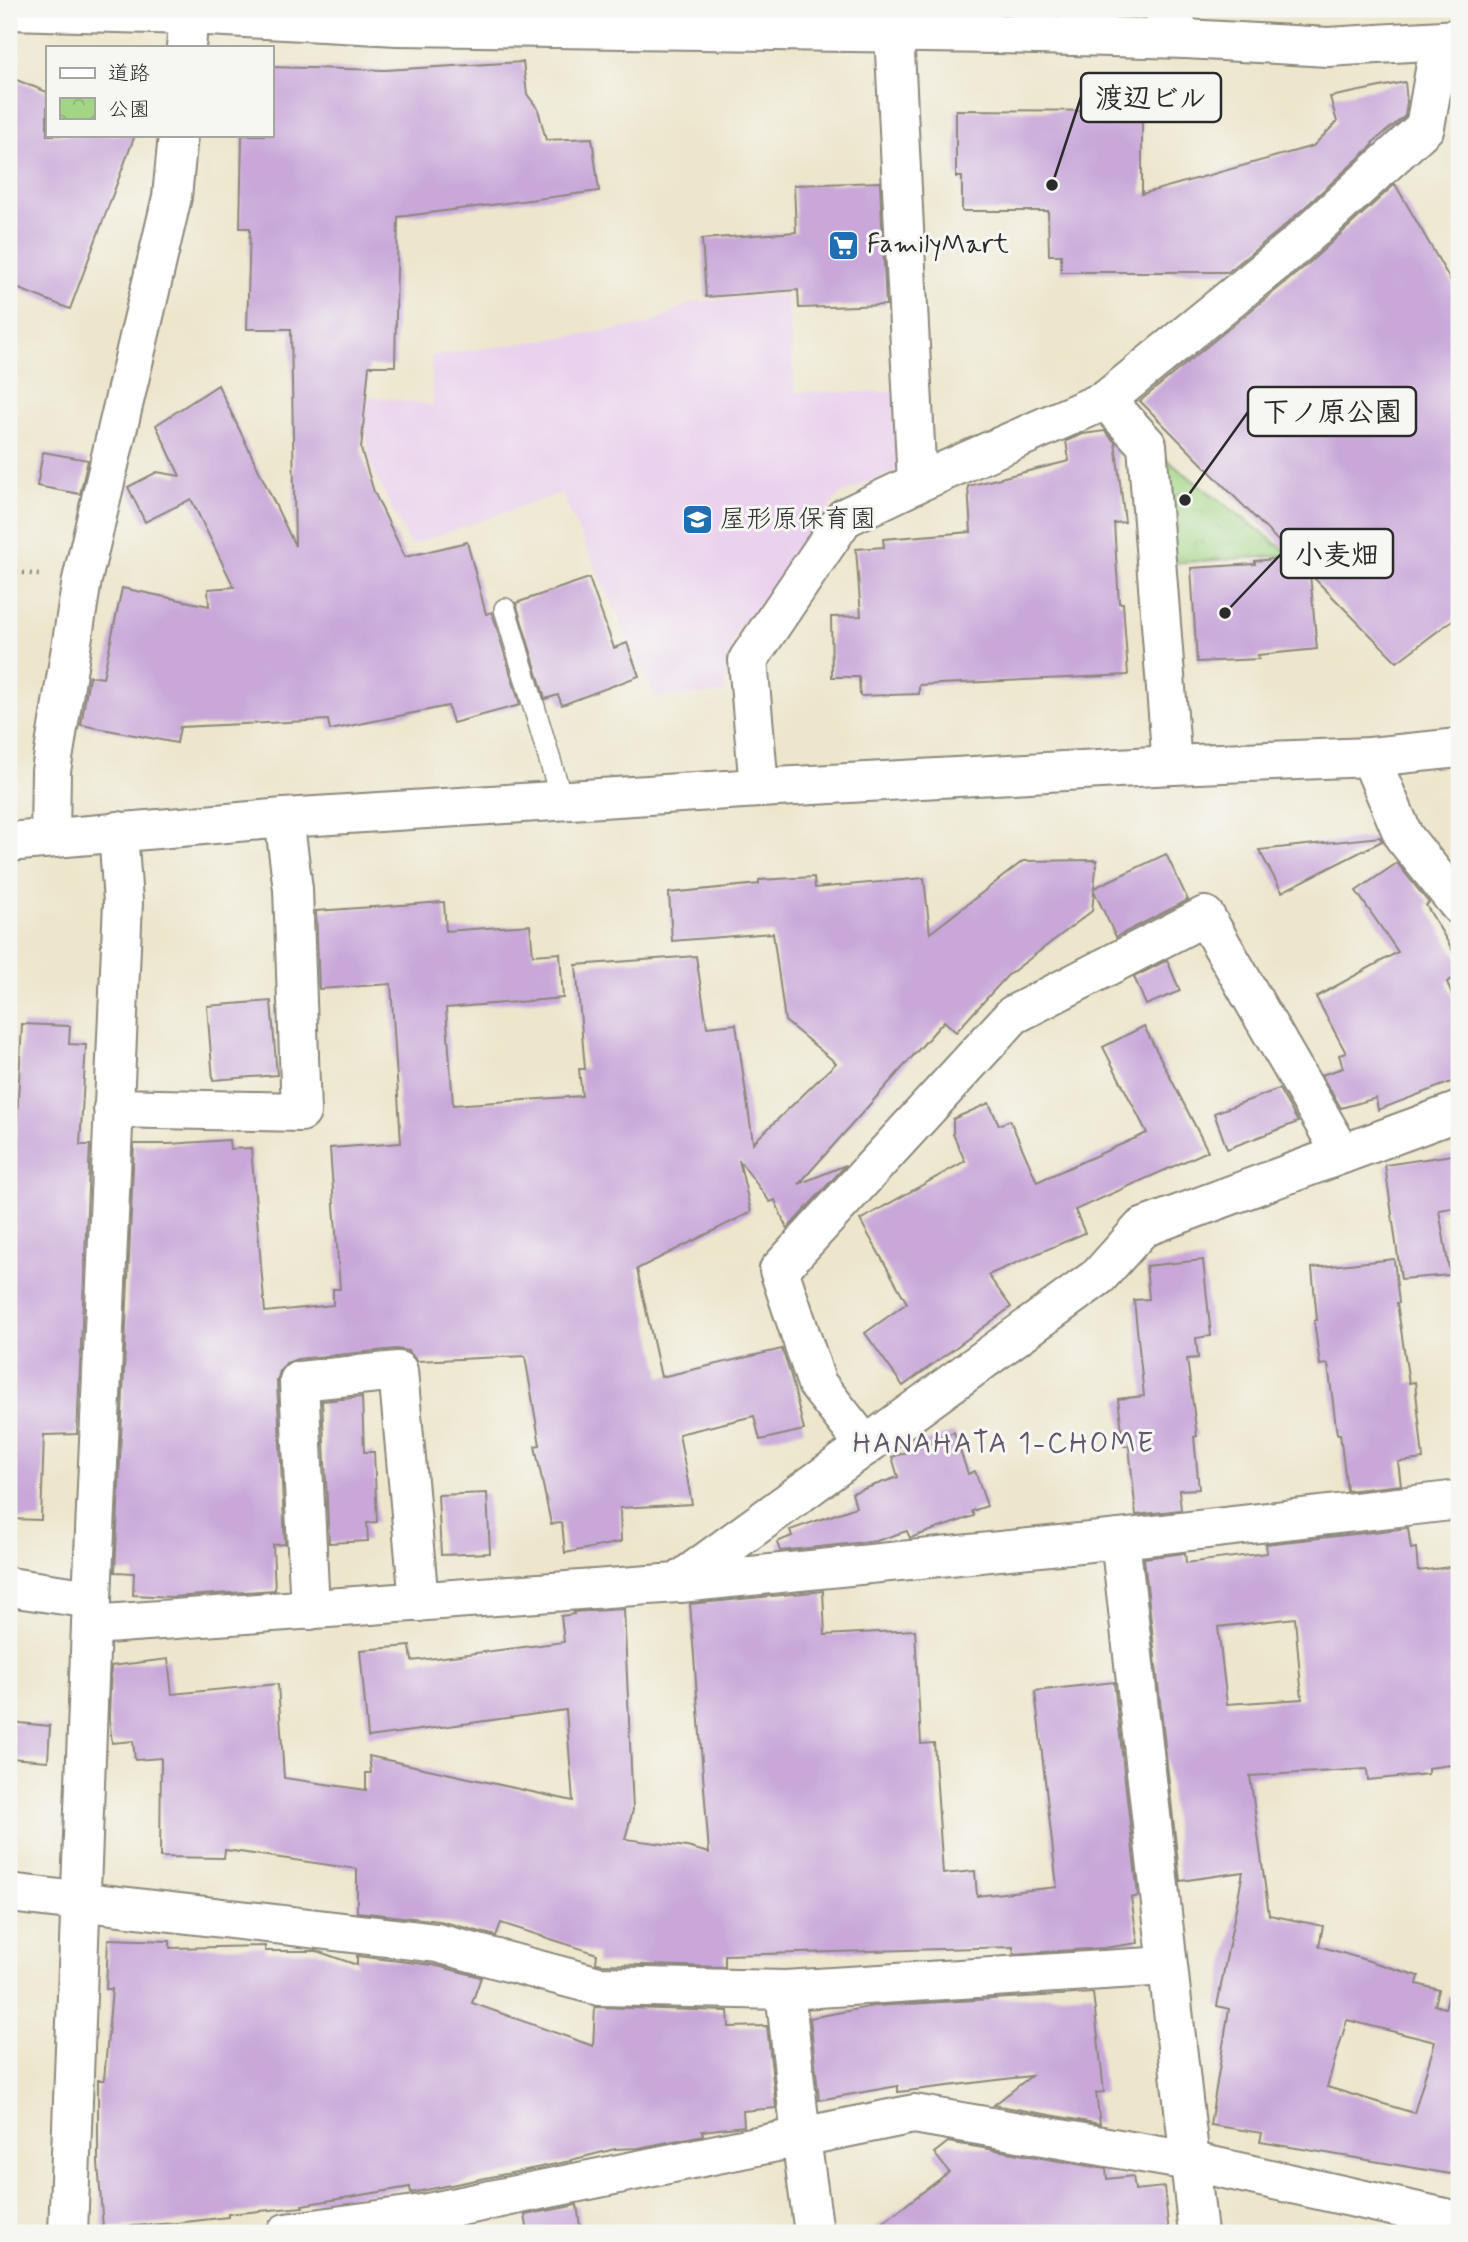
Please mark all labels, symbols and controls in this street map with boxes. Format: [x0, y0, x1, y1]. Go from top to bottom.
legend [46, 46, 273, 136]
text: 道路 [108, 60, 150, 88]
callout: 渡辺ビル [1081, 73, 1221, 122]
text: 渡辺ビル [1095, 81, 1207, 118]
text: 公園 [108, 96, 150, 124]
supermarket icon: FamilyMart [827, 228, 861, 262]
place label: FamilyMart [867, 228, 1009, 262]
callout: 下ノ原公園 [1248, 387, 1416, 436]
text: 下ノ原公園 [1262, 395, 1402, 432]
school or university icon: 屋形原保育園 [680, 503, 714, 537]
place label: 屋形原保育園 [720, 503, 876, 537]
callout: 小麦畑 [1281, 529, 1393, 578]
text: 小麦畑 [1295, 538, 1379, 575]
district label: HANAHATA 1-CHOME [853, 1426, 1155, 1463]

